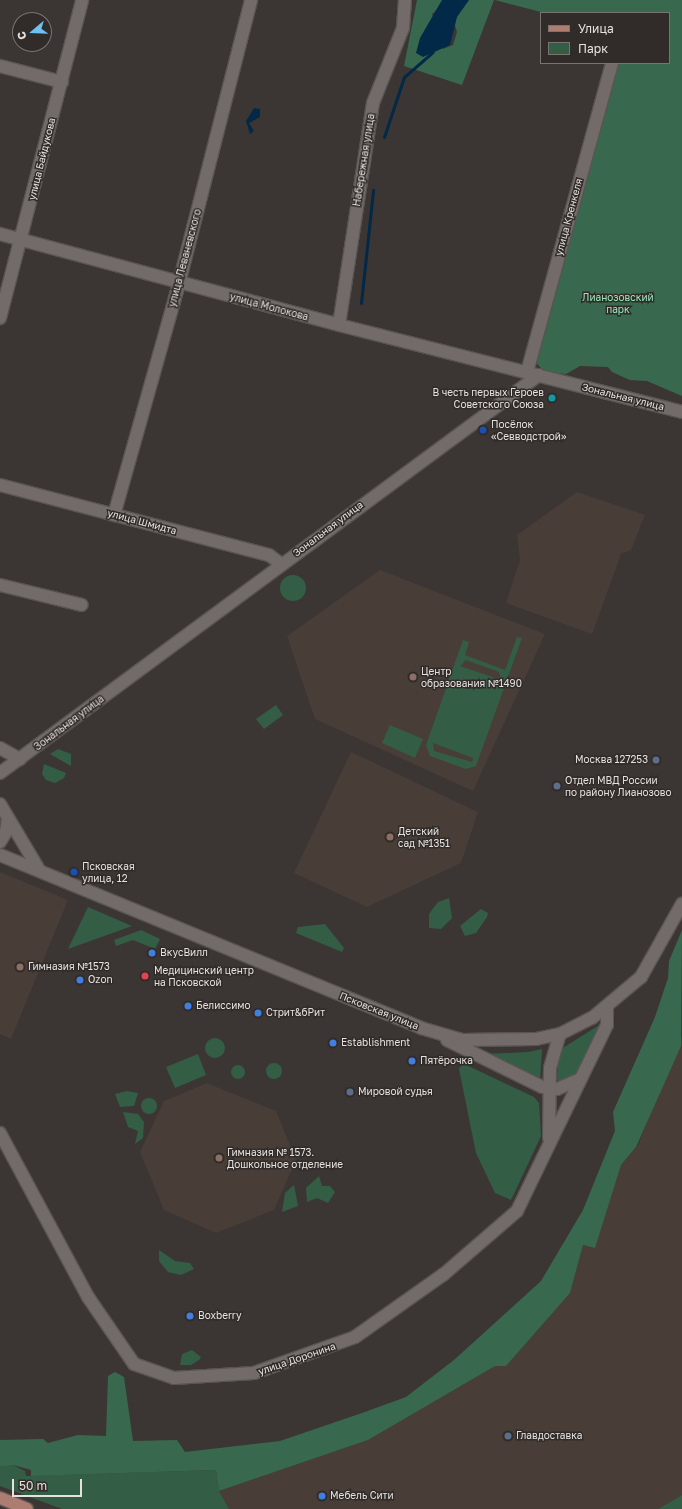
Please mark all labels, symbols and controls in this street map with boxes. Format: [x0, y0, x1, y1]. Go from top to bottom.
north arrow [12, 12, 52, 52]
legend [540, 12, 670, 64]
text: Улица [578, 21, 614, 36]
text: С [14, 30, 29, 42]
text: Парк [578, 41, 608, 56]
street label: Набережная улица [351, 113, 377, 207]
street label: улица Байдукова [26, 117, 58, 201]
street label: улица Кренкеля [553, 177, 585, 257]
street label: улица Леваневского [166, 208, 204, 308]
street label: улица Молокова [228, 291, 310, 323]
park label: Лианозовский парк [582, 291, 654, 314]
street label: Зональная улица [581, 381, 665, 413]
place label: В честь первых Героев Советского Союза [433, 386, 544, 410]
marker: В честь первых Героев Советского Союза [547, 393, 557, 403]
place label: Посёлок «Севводстрой» [491, 418, 566, 442]
marker: Посёлок «Севводстрой» [478, 425, 488, 435]
street label: Зональная улица [291, 499, 365, 559]
street label: улица Шмидта [106, 507, 178, 537]
place label: Центр образования №1490 [421, 665, 522, 688]
marker: Центр образования №1490 [408, 672, 418, 682]
street label: Зональная улица [32, 693, 106, 753]
place label: Москва 127253 [575, 754, 648, 766]
marker: Москва 127253 [651, 755, 661, 765]
place label: Отдел МВД России по району Лианозово [565, 774, 671, 798]
marker: Отдел МВД России по району Лианозово [552, 781, 562, 791]
place label: Детский сад №1351 [398, 825, 450, 848]
marker: Детский сад №1351 [385, 832, 395, 842]
place label: Псковская улица, 12 [82, 860, 135, 884]
marker: Псковская улица, 12 [69, 867, 79, 877]
place label: ВкусВилл [160, 947, 208, 959]
marker: ВкусВилл [147, 948, 157, 958]
place label: Гимназия №1573 [28, 961, 110, 973]
marker: Гимназия №1573 [15, 962, 25, 972]
place label: Медицинский центр на Псковской [154, 964, 254, 988]
marker: Медицинский центр на Псковской [139, 970, 151, 982]
place label: Ozon [88, 974, 113, 986]
marker: Ozon [75, 975, 85, 985]
street label: Псковская улица [338, 990, 420, 1032]
place label: Белиссимо [196, 1000, 250, 1012]
marker: Белиссимо [183, 1001, 193, 1011]
place label: Стрит&бРит [266, 1007, 325, 1019]
marker: Стрит&бРит [253, 1008, 263, 1018]
place label: Establishment [341, 1037, 410, 1049]
marker: Establishment [328, 1038, 338, 1048]
place label: Пятёрочка [420, 1055, 473, 1067]
marker: Пятёрочка [407, 1056, 417, 1066]
place label: Мировой судья [358, 1086, 433, 1098]
marker: Мировой судья [345, 1087, 355, 1097]
place label: Гимназия № 1573. Дошкольное отделение [227, 1146, 343, 1170]
marker: Гимназия № 1573. Дошкольное отделение [214, 1153, 224, 1163]
place label: Boxberry [198, 1310, 242, 1322]
marker: Boxberry [185, 1311, 195, 1321]
street label: улица Доронина [257, 1340, 337, 1378]
place label: Главдоставка [516, 1430, 582, 1442]
marker: Главдоставка [503, 1431, 513, 1441]
scale bar [14, 1471, 84, 1497]
text: 50 m [19, 1478, 47, 1493]
place label: Мебель Сити [330, 1490, 394, 1502]
marker: Мебель Сити [317, 1491, 327, 1501]

